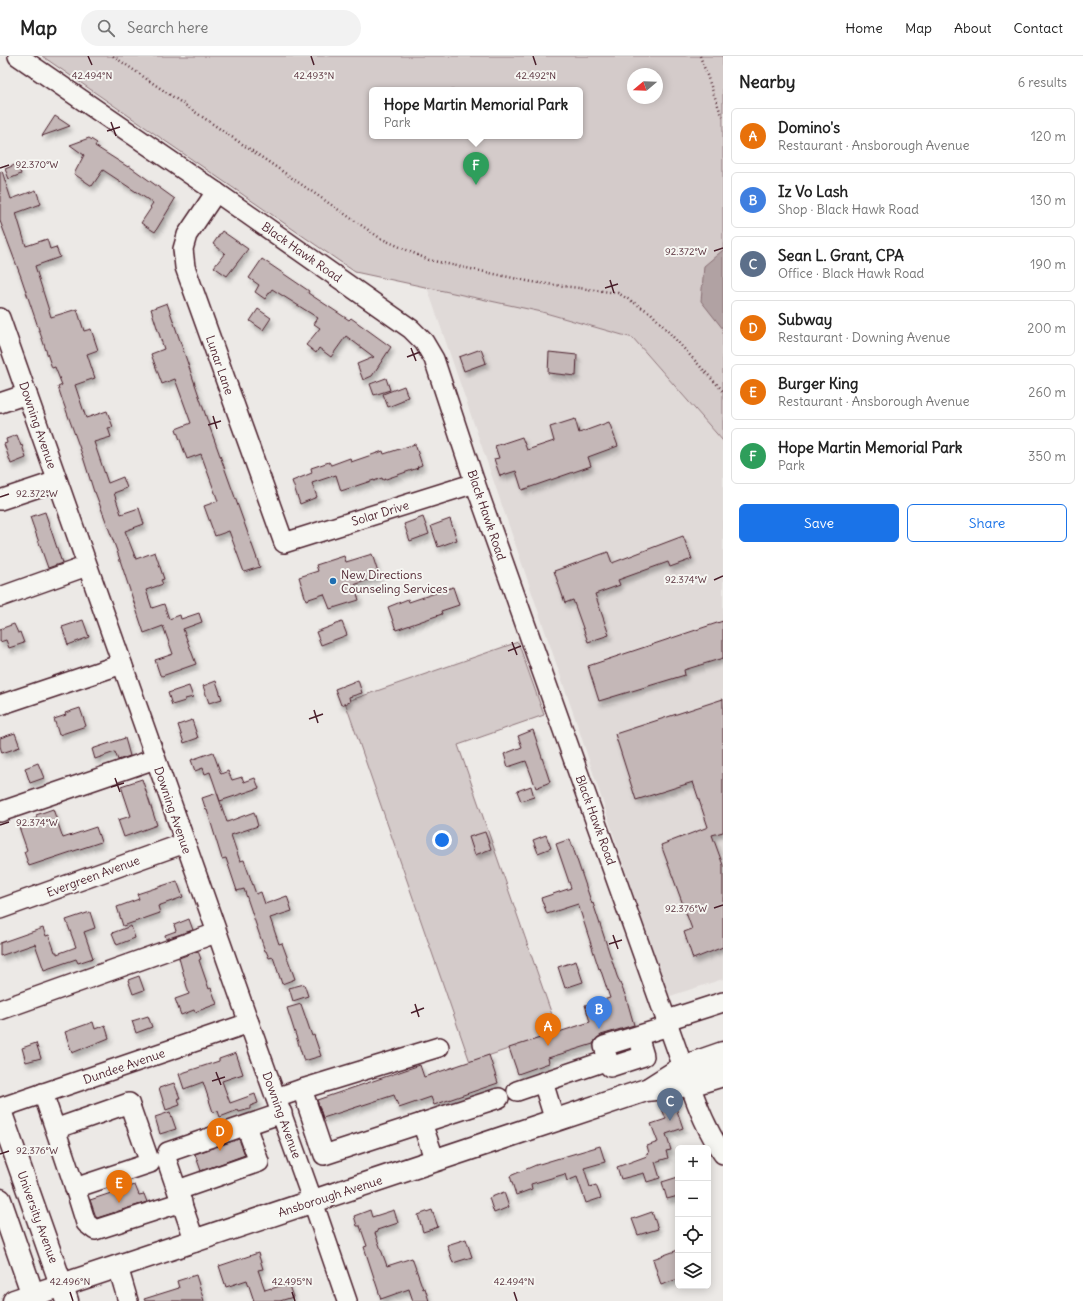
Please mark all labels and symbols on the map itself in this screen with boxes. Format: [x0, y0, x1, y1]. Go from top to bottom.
north arrow [627, 68, 663, 104]
text: 42.494°N [72, 69, 112, 82]
text: 42.493°N [294, 69, 334, 82]
text: 42.492°N [516, 69, 556, 82]
pin: F [463, 152, 489, 185]
text: 92.370°W [16, 158, 58, 171]
street label: Black Hawk Road [259, 219, 345, 285]
text: 92.372°W [665, 245, 707, 258]
street label: Lunar Lane [203, 333, 237, 397]
street label: Downing Avenue [16, 380, 60, 470]
street label: Black Hawk Road [465, 468, 509, 562]
text: 92.372°W [16, 487, 58, 500]
street label: Solar Drive [350, 497, 410, 529]
place label: New Directions Counseling Services [341, 567, 448, 596]
text: 92.374°W [665, 573, 707, 586]
marker: New Directions Counseling Services [328, 576, 338, 586]
street label: Downing Avenue [151, 765, 195, 855]
street label: Black Hawk Road [573, 773, 619, 867]
text: 92.374°W [16, 816, 58, 829]
your location [432, 830, 452, 850]
street label: Evergreen Avenue [44, 852, 142, 900]
text: 92.376°W [665, 902, 707, 915]
pin: B [586, 996, 612, 1029]
pin: A [535, 1013, 561, 1046]
street label: Dundee Avenue [81, 1045, 167, 1087]
street label: Downing Avenue [259, 1070, 305, 1160]
pin: C [657, 1088, 683, 1121]
pin: D [207, 1118, 233, 1151]
text: 92.376°W [16, 1144, 58, 1157]
street label: University Avenue [14, 1169, 62, 1265]
pin: E [106, 1170, 132, 1203]
street label: Ansborough Avenue [276, 1172, 384, 1220]
text: 42.496°N [50, 1275, 90, 1288]
text: 42.495°N [272, 1275, 312, 1288]
text: 42.494°N [494, 1275, 534, 1288]

